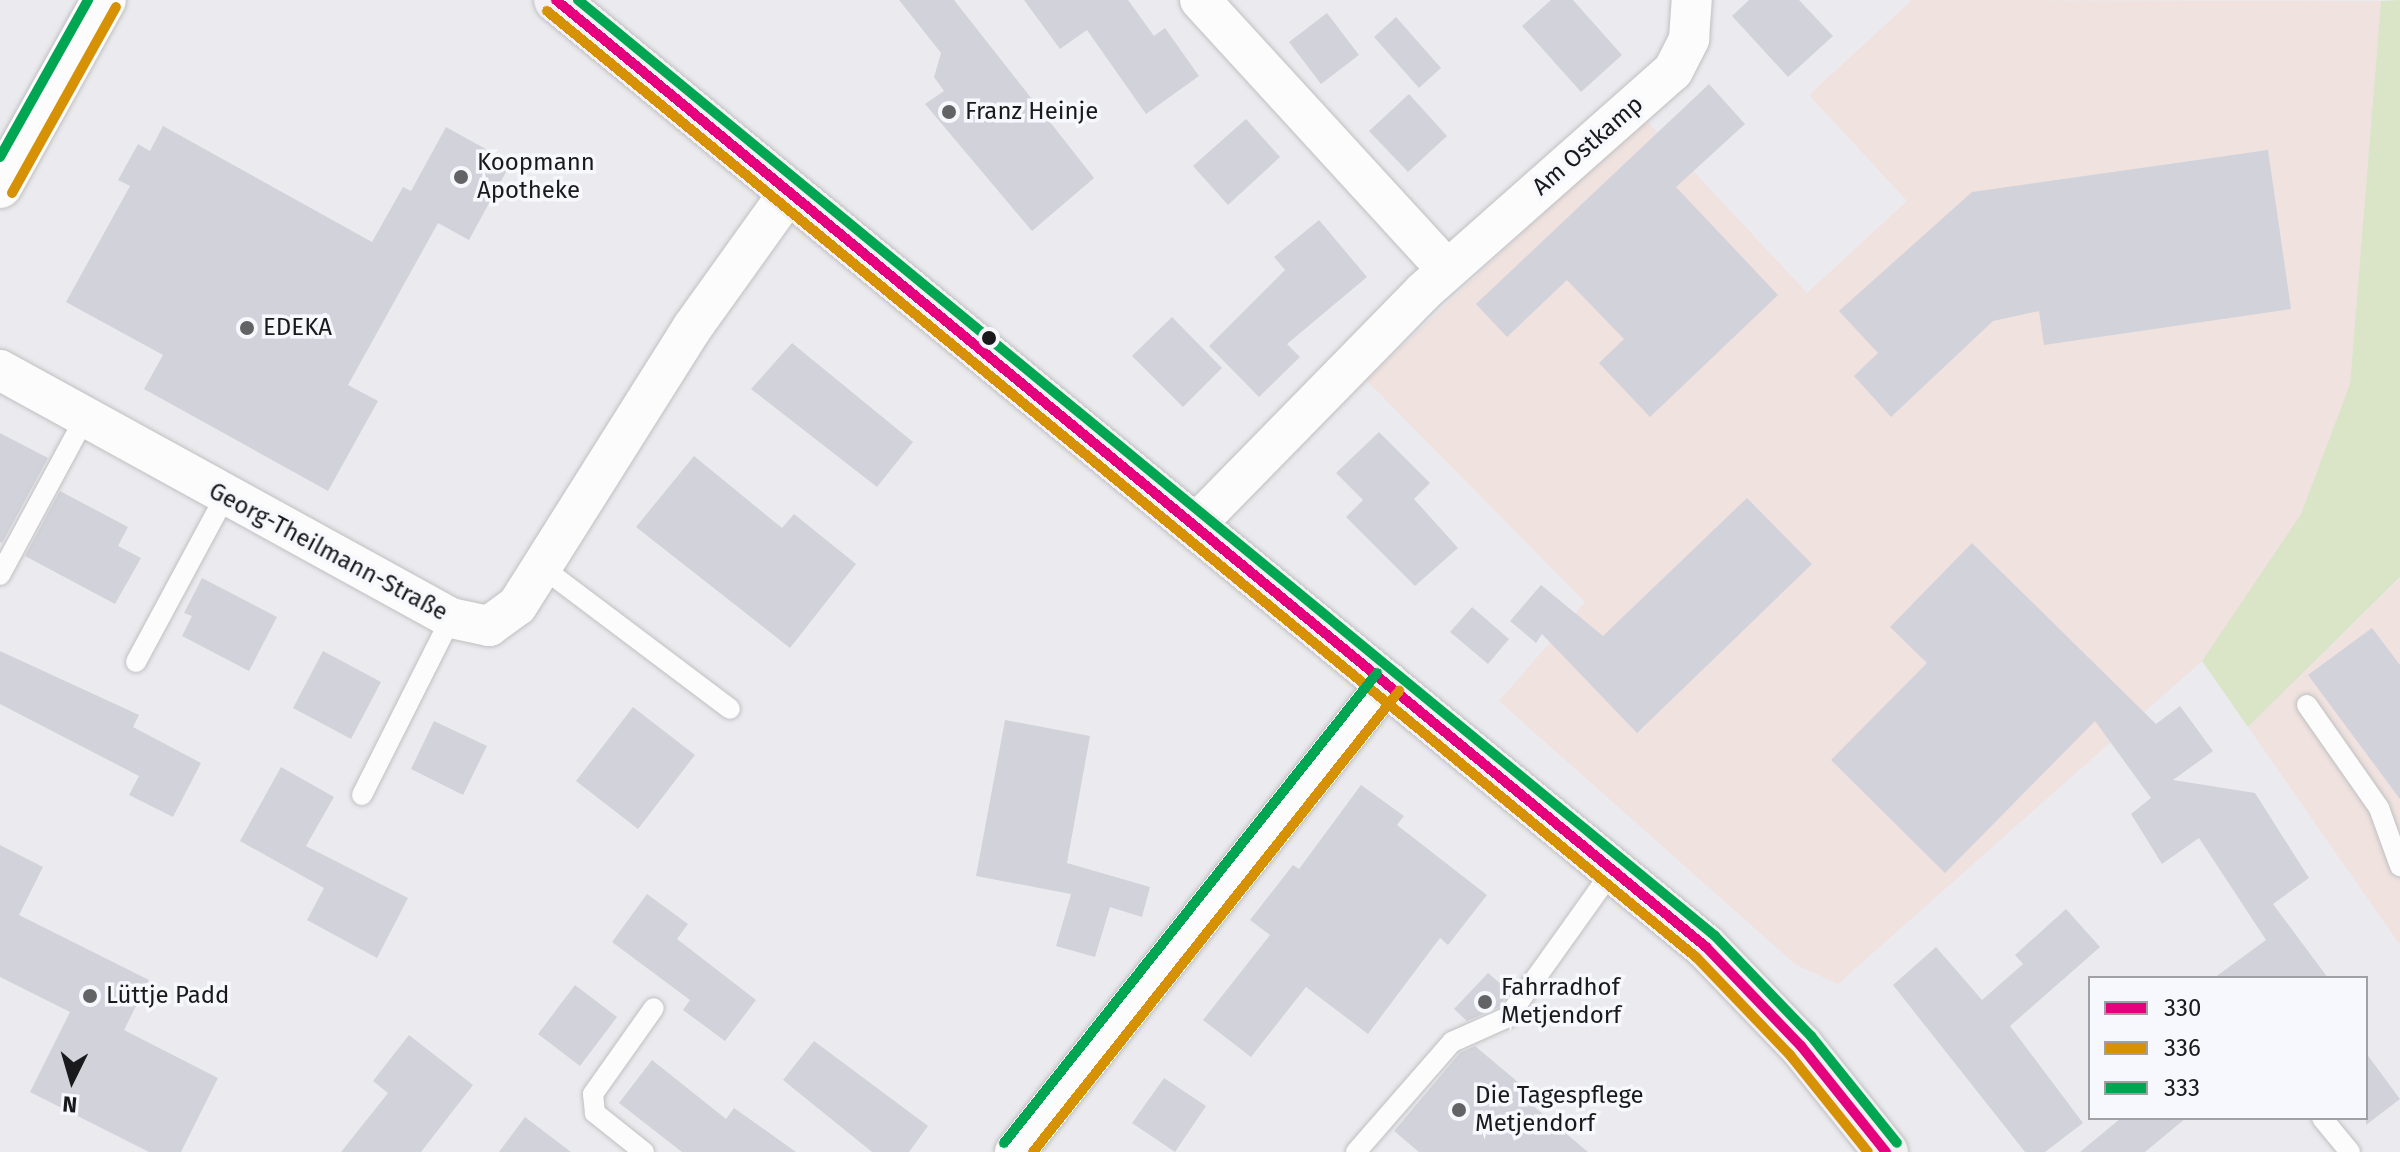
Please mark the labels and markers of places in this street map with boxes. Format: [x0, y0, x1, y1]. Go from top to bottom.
place label: Franz Heinje [965, 98, 1098, 126]
marker: Franz Heinje [940, 103, 958, 121]
place label: Koopmann Apotheke [477, 149, 595, 205]
marker: Koopmann Apotheke [452, 168, 470, 186]
place label: EDEKA [263, 314, 332, 342]
marker: EDEKA [238, 319, 256, 337]
unlabelled marker [981, 330, 997, 346]
place label: Fahrradhof Metjendorf [1501, 974, 1621, 1030]
place label: Lüttje Padd [106, 982, 229, 1010]
marker: Lüttje Padd [81, 987, 99, 1005]
marker: Fahrradhof Metjendorf [1476, 993, 1494, 1011]
place label: Die Tagespflege Metjendorf [1475, 1082, 1644, 1138]
marker: Die Tagespflege Metjendorf [1450, 1101, 1468, 1119]

